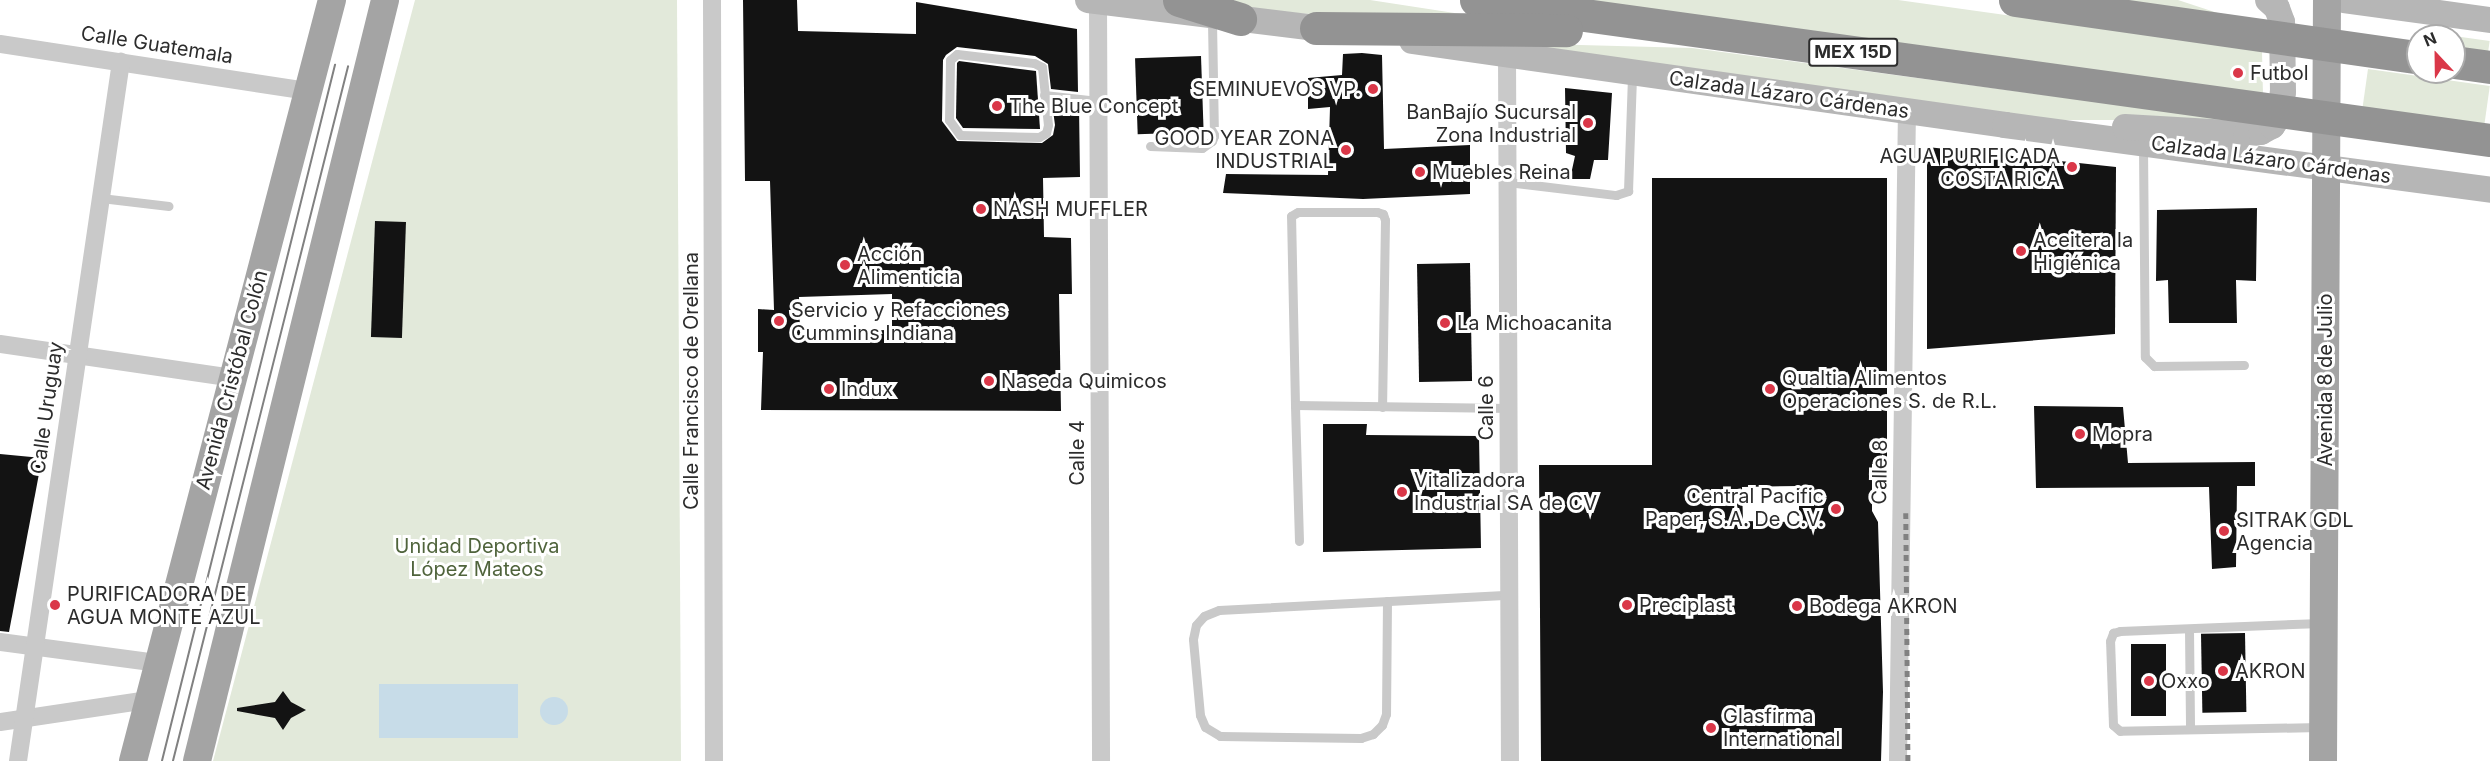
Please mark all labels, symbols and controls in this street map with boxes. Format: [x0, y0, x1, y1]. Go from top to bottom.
street label: Calle Guatemala [79, 21, 235, 69]
north arrow [2406, 24, 2466, 84]
text: N [2421, 28, 2439, 51]
road number: MEX 15D [1808, 37, 1898, 67]
place label: Futbol [2250, 61, 2309, 85]
street label: Calzada Lázaro Cárdenas [1667, 66, 1911, 124]
marker: Futbol [2231, 66, 2245, 80]
place label: SEMINUEVOS VP. [1192, 77, 1361, 101]
marker: SEMINUEVOS VP. [1366, 82, 1380, 96]
place label: The Blue Concept [1009, 94, 1178, 118]
marker: The Blue Concept [990, 99, 1004, 113]
place label: BanBajío Sucursal Zona Industrial [1406, 100, 1576, 147]
marker: BanBajío Sucursal Zona Industrial [1581, 116, 1595, 130]
place label: GOOD YEAR ZONA INDUSTRIAL [1154, 126, 1334, 173]
street label: Calzada Lázaro Cárdenas [2149, 131, 2393, 189]
marker: GOOD YEAR ZONA INDUSTRIAL [1339, 143, 1353, 157]
place label: AGUA PURIFICADA COSTA RICA [1879, 144, 2060, 191]
place label: Muebles Reina [1432, 160, 1571, 184]
marker: AGUA PURIFICADA COSTA RICA [2065, 160, 2079, 174]
marker: Muebles Reina [1413, 165, 1427, 179]
place label: NASH MUFFLER [993, 197, 1148, 221]
marker: NASH MUFFLER [974, 202, 988, 216]
place label: Aceitera la Higiénica [2033, 228, 2133, 275]
place label: Acción Alimenticia [857, 242, 960, 289]
marker: Aceitera la Higiénica [2014, 244, 2028, 258]
street label: Calle Francisco de Orellana [679, 252, 703, 510]
marker: Acción Alimenticia [838, 258, 852, 272]
street label: Avenida Cristóbal Colón [191, 268, 273, 492]
street label: Avenida 8 de Julio [2313, 293, 2337, 467]
place label: Servicio y Refacciones Cummins Indiana [791, 298, 1006, 345]
place label: La Michoacanita [1457, 311, 1612, 335]
marker: Servicio y Refacciones Cummins Indiana [772, 314, 786, 328]
marker: La Michoacanita [1438, 316, 1452, 330]
street label: Calle Uruguay [26, 340, 68, 476]
place label: Qualtia Alimentos Operaciones S. de R.L. [1782, 366, 1997, 413]
place label: Naseda Quimicos [1001, 369, 1167, 393]
marker: Naseda Quimicos [982, 374, 996, 388]
street label: Calle 6 [1474, 375, 1498, 441]
place label: Indux [841, 377, 893, 401]
marker: Indux [822, 382, 836, 396]
marker: Qualtia Alimentos Operaciones S. de R.L. [1763, 382, 1777, 396]
street label: Calle 4 [1065, 420, 1089, 486]
place label: Mopra [2092, 422, 2153, 446]
marker: Mopra [2073, 427, 2087, 441]
street label: Calle 8 [1867, 439, 1893, 505]
place label: Vitalizadora Industrial SA de CV [1414, 468, 1597, 515]
marker: Vitalizadora Industrial SA de CV [1395, 485, 1409, 499]
place label: Central Pacific Paper, S.A. De C.V. [1645, 485, 1824, 532]
marker: Central Pacific Paper, S.A. De C.V. [1829, 502, 1843, 516]
place label: SITRAK GDL Agencia [2236, 508, 2354, 555]
marker: SITRAK GDL Agencia [2217, 524, 2231, 538]
park label: Unidad Deportiva López Mateos [395, 535, 559, 582]
place label: PURIFICADORA DE AGUA MONTE AZUL [67, 582, 261, 629]
place label: Preciplast [1639, 593, 1732, 617]
place label: Bodega AKRON [1809, 594, 1958, 618]
marker: PURIFICADORA DE AGUA MONTE AZUL [48, 598, 62, 612]
marker: Preciplast [1620, 598, 1634, 612]
marker: Bodega AKRON [1790, 599, 1804, 613]
place label: AKRON [2235, 659, 2305, 683]
marker: AKRON [2216, 664, 2230, 678]
place label: Oxxo [2161, 669, 2210, 693]
marker: Oxxo [2142, 674, 2156, 688]
place label: Glasfirma International [1723, 704, 1840, 751]
marker: Glasfirma International [1704, 721, 1718, 735]

